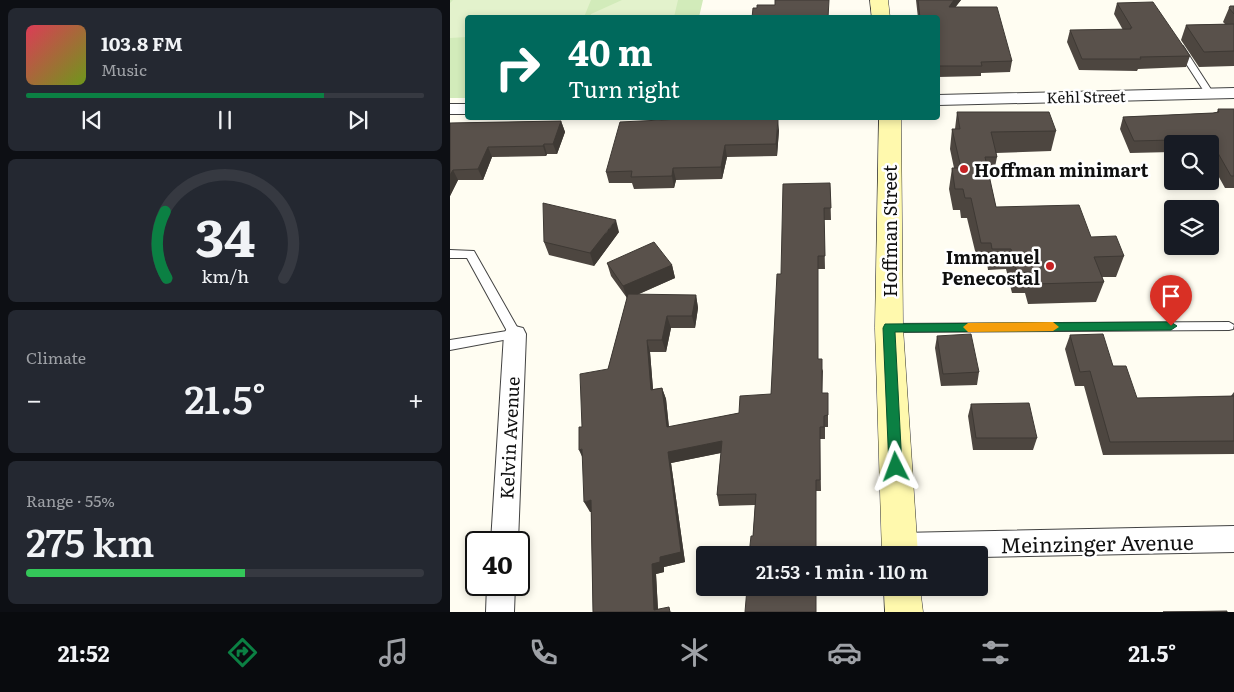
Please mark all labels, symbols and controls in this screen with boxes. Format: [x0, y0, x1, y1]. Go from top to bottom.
text: 40 m [568, 25, 653, 77]
text: 103.8 FM [101, 29, 183, 57]
icon: right [485, 35, 550, 100]
text: Music [101, 57, 147, 81]
text: Turn right [568, 72, 680, 105]
street label: Kehl Street [1046, 84, 1126, 108]
icon: previous [78, 106, 106, 134]
icon: pause [211, 106, 239, 134]
icon: next [344, 106, 372, 134]
map controls [1164, 135, 1219, 255]
button: search [1164, 135, 1219, 190]
place label: Hoffman minimart [974, 156, 1148, 183]
marker: Hoffman minimart [958, 163, 970, 175]
street label: Hoffman Street [876, 164, 903, 297]
text: 34 [195, 195, 255, 273]
button: layers [1164, 200, 1219, 255]
place label: Immanuel Penecostal [941, 243, 1040, 291]
marker: Immanuel Penecostal [1044, 260, 1056, 272]
text: km/h [201, 262, 249, 289]
pin [1150, 275, 1192, 326]
icon: arrive [1157, 282, 1185, 310]
text: Climate [26, 345, 86, 369]
text: 21.5° [184, 369, 266, 426]
street label: Kelvin Avenue [492, 376, 526, 500]
text: − [26, 377, 42, 419]
text: + [408, 377, 424, 419]
position arrow [869, 440, 921, 492]
text: Range · 55% [26, 488, 115, 512]
text: 275 km [26, 512, 154, 569]
street label: Meinzinger Avenue [1000, 525, 1194, 559]
speed limit sign: 40 [465, 531, 530, 596]
text: 21:53 · 1 min · 110 m [756, 557, 928, 585]
icon: directions [225, 635, 260, 670]
icon: music [376, 635, 411, 670]
icon: phone [526, 635, 561, 670]
icon: climate [677, 635, 712, 670]
icon: car [827, 635, 862, 670]
icon: filters [978, 635, 1013, 670]
text: 21:52 [58, 636, 110, 669]
text: 21.5° [1128, 636, 1176, 669]

